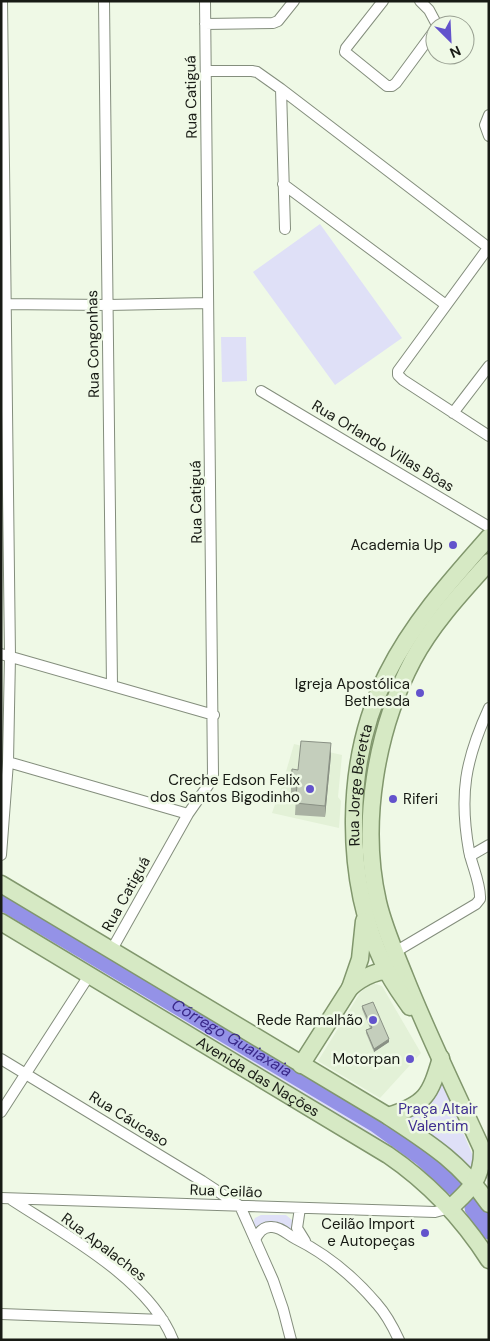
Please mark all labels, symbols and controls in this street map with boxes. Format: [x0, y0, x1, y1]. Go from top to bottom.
north arrow [425, 15, 475, 65]
text: N [447, 42, 464, 62]
street label: Rua Catiguá [180, 55, 202, 139]
street label: Rua Congonhas [82, 290, 104, 398]
street label: Rua Orlando Villas Bôas [308, 395, 458, 497]
street label: Rua Catiguá [185, 460, 207, 544]
place label: Academia Up [350, 535, 443, 555]
marker: Academia Up [447, 539, 459, 551]
place label: Igreja Apostólica Bethesda [295, 674, 410, 711]
marker: Igreja Apostólica Bethesda [414, 687, 426, 699]
street label: Rua Jorge Beretta [344, 722, 377, 847]
place label: Creche Edson Felix dos Santos Bigodinho [150, 770, 301, 807]
marker: Creche Edson Felix dos Santos Bigodinho [304, 783, 316, 795]
place label: Riferi [403, 789, 438, 809]
marker: Riferi [387, 793, 399, 805]
street label: Rua Catiguá [97, 853, 155, 935]
water label: Córrego Guaiaxaia [168, 994, 296, 1082]
place label: Rede Ramalhão [257, 1010, 363, 1030]
marker: Rede Ramalhão [367, 1014, 379, 1026]
street label: Avenida das Nações [193, 1032, 323, 1121]
place label: Motorpan [333, 1049, 400, 1069]
marker: Motorpan [404, 1053, 416, 1065]
street label: Rua Cáucaso [85, 1087, 173, 1151]
park label: Praça Altair Valentim [398, 1099, 478, 1136]
street label: Rua Ceilão [189, 1180, 263, 1202]
street label: Rua Apalaches [57, 1208, 151, 1286]
place label: Ceilão Import e Autopeças [321, 1214, 415, 1251]
marker: Ceilão Import e Autopeças [419, 1227, 431, 1239]

